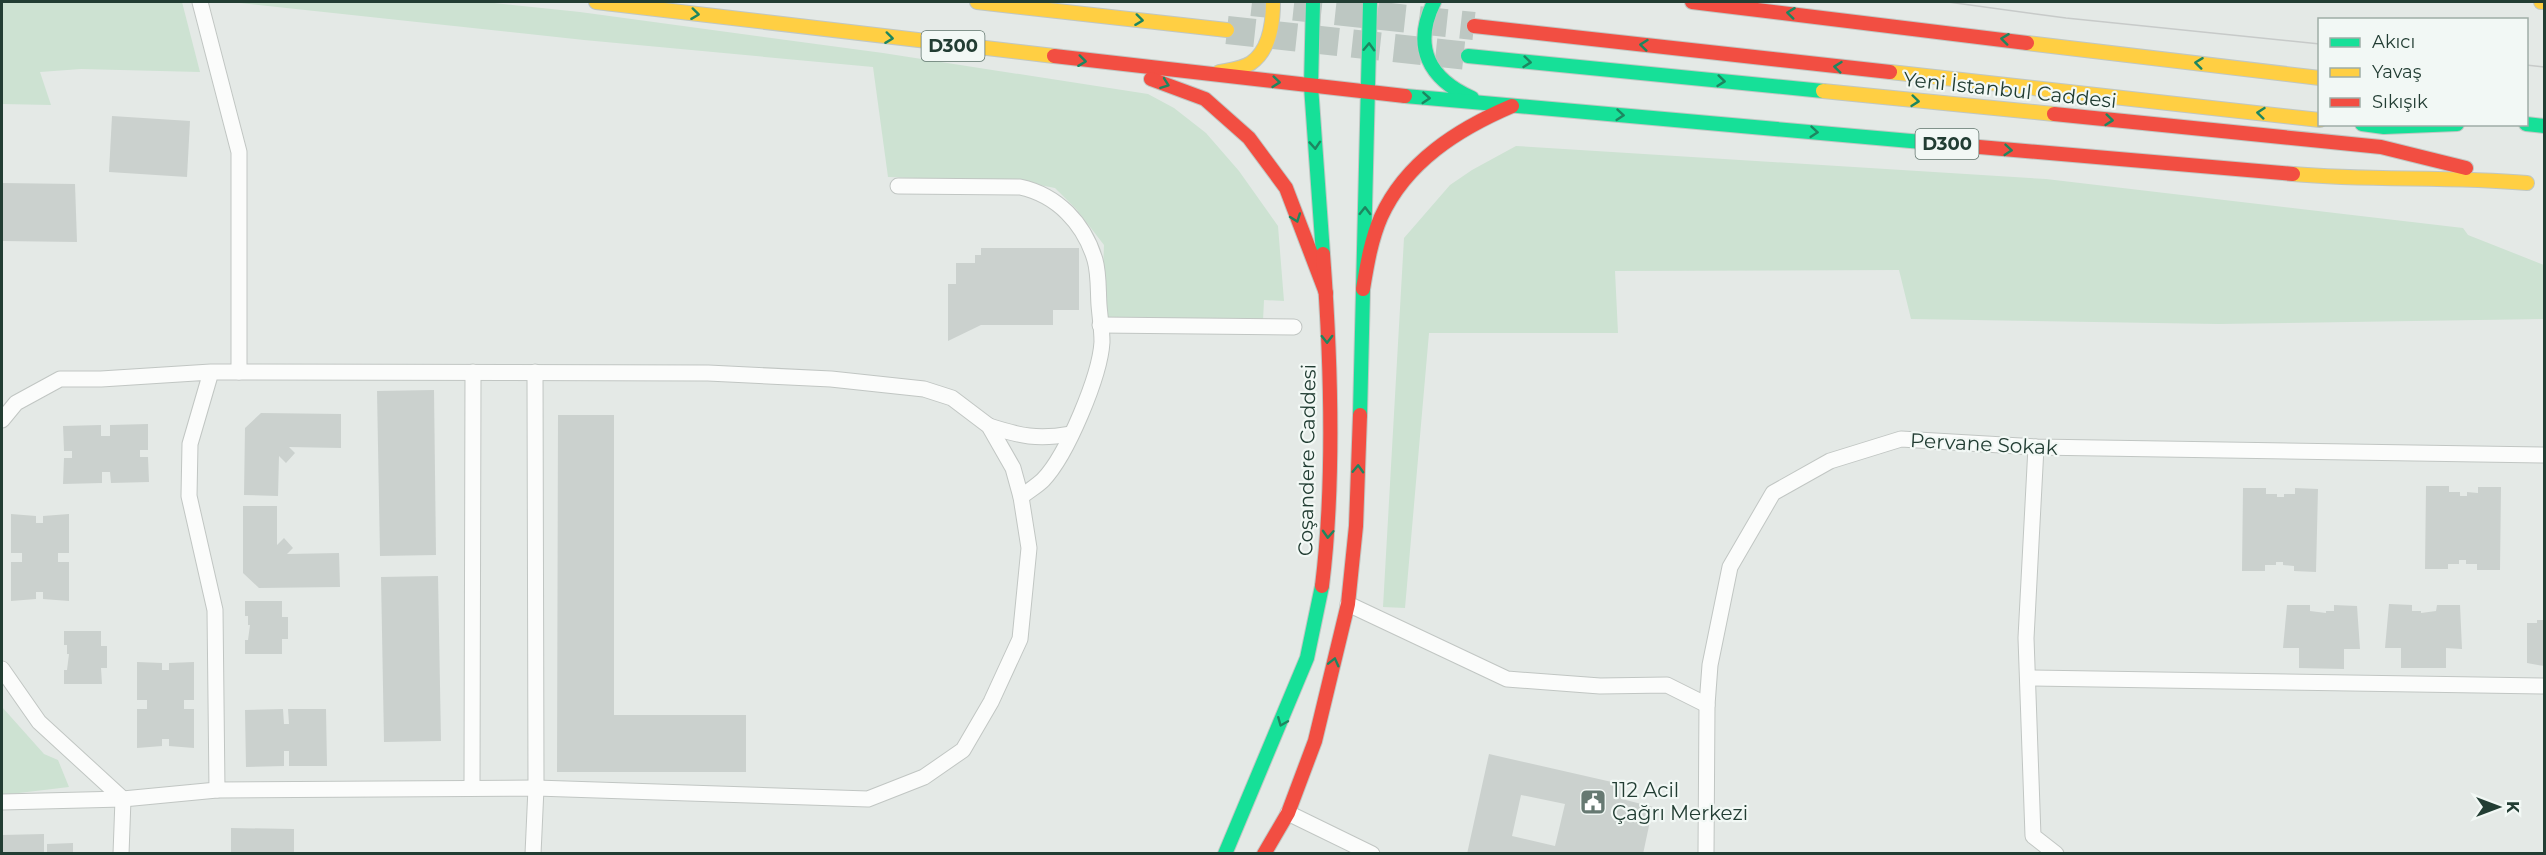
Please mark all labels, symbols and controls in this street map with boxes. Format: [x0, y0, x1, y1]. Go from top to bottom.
one-way arrow [691, 7, 700, 20]
one-way arrow [1786, 8, 1795, 20]
one-way arrow [1135, 13, 1144, 26]
legend [2318, 18, 2528, 126]
one-way arrow [884, 31, 893, 44]
road number: D300 [922, 31, 984, 61]
text: Akıcı [2372, 31, 2415, 53]
one-way arrow [2001, 34, 2010, 46]
one-way arrow [1640, 39, 1649, 52]
one-way arrow [1362, 43, 1375, 52]
one-way arrow [1078, 54, 1087, 67]
one-way arrow [1522, 55, 1531, 68]
one-way arrow [2194, 57, 2204, 69]
one-way arrow [1833, 61, 1842, 73]
text: Yavaş [2372, 61, 2422, 83]
street label: Yeni İstanbul Caddesi [1902, 67, 2118, 113]
one-way arrow [1716, 74, 1725, 87]
one-way arrow [1272, 75, 1281, 88]
one-way arrow [1159, 77, 1170, 90]
one-way arrow [1421, 91, 1430, 104]
text: Sıkışık [2372, 91, 2428, 113]
one-way arrow [1910, 94, 1919, 107]
one-way arrow [2257, 107, 2266, 120]
one-way arrow [1615, 108, 1624, 121]
one-way arrow [2104, 113, 2113, 126]
one-way arrow [1810, 125, 1819, 138]
road number: D300 [1916, 129, 1978, 159]
one-way arrow [1308, 140, 1321, 149]
one-way arrow [2004, 143, 2013, 156]
one-way arrow [1358, 207, 1371, 216]
one-way arrow [1289, 212, 1302, 222]
one-way arrow [1321, 335, 1334, 344]
street label: Coşandere Caddesi [1293, 364, 1321, 556]
street label: Pervane Sokak [1909, 428, 2059, 460]
one-way arrow [1352, 464, 1364, 473]
one-way arrow [1322, 530, 1335, 539]
one-way arrow [1327, 657, 1340, 667]
one-way arrow [1276, 717, 1289, 727]
north arrow [2468, 777, 2528, 837]
place label: 112 Acil Çağrı Merkezi [1612, 778, 1748, 825]
public building icon: 112 Acil Çağrı Merkezi [1578, 787, 1608, 817]
text: K [2503, 801, 2522, 814]

